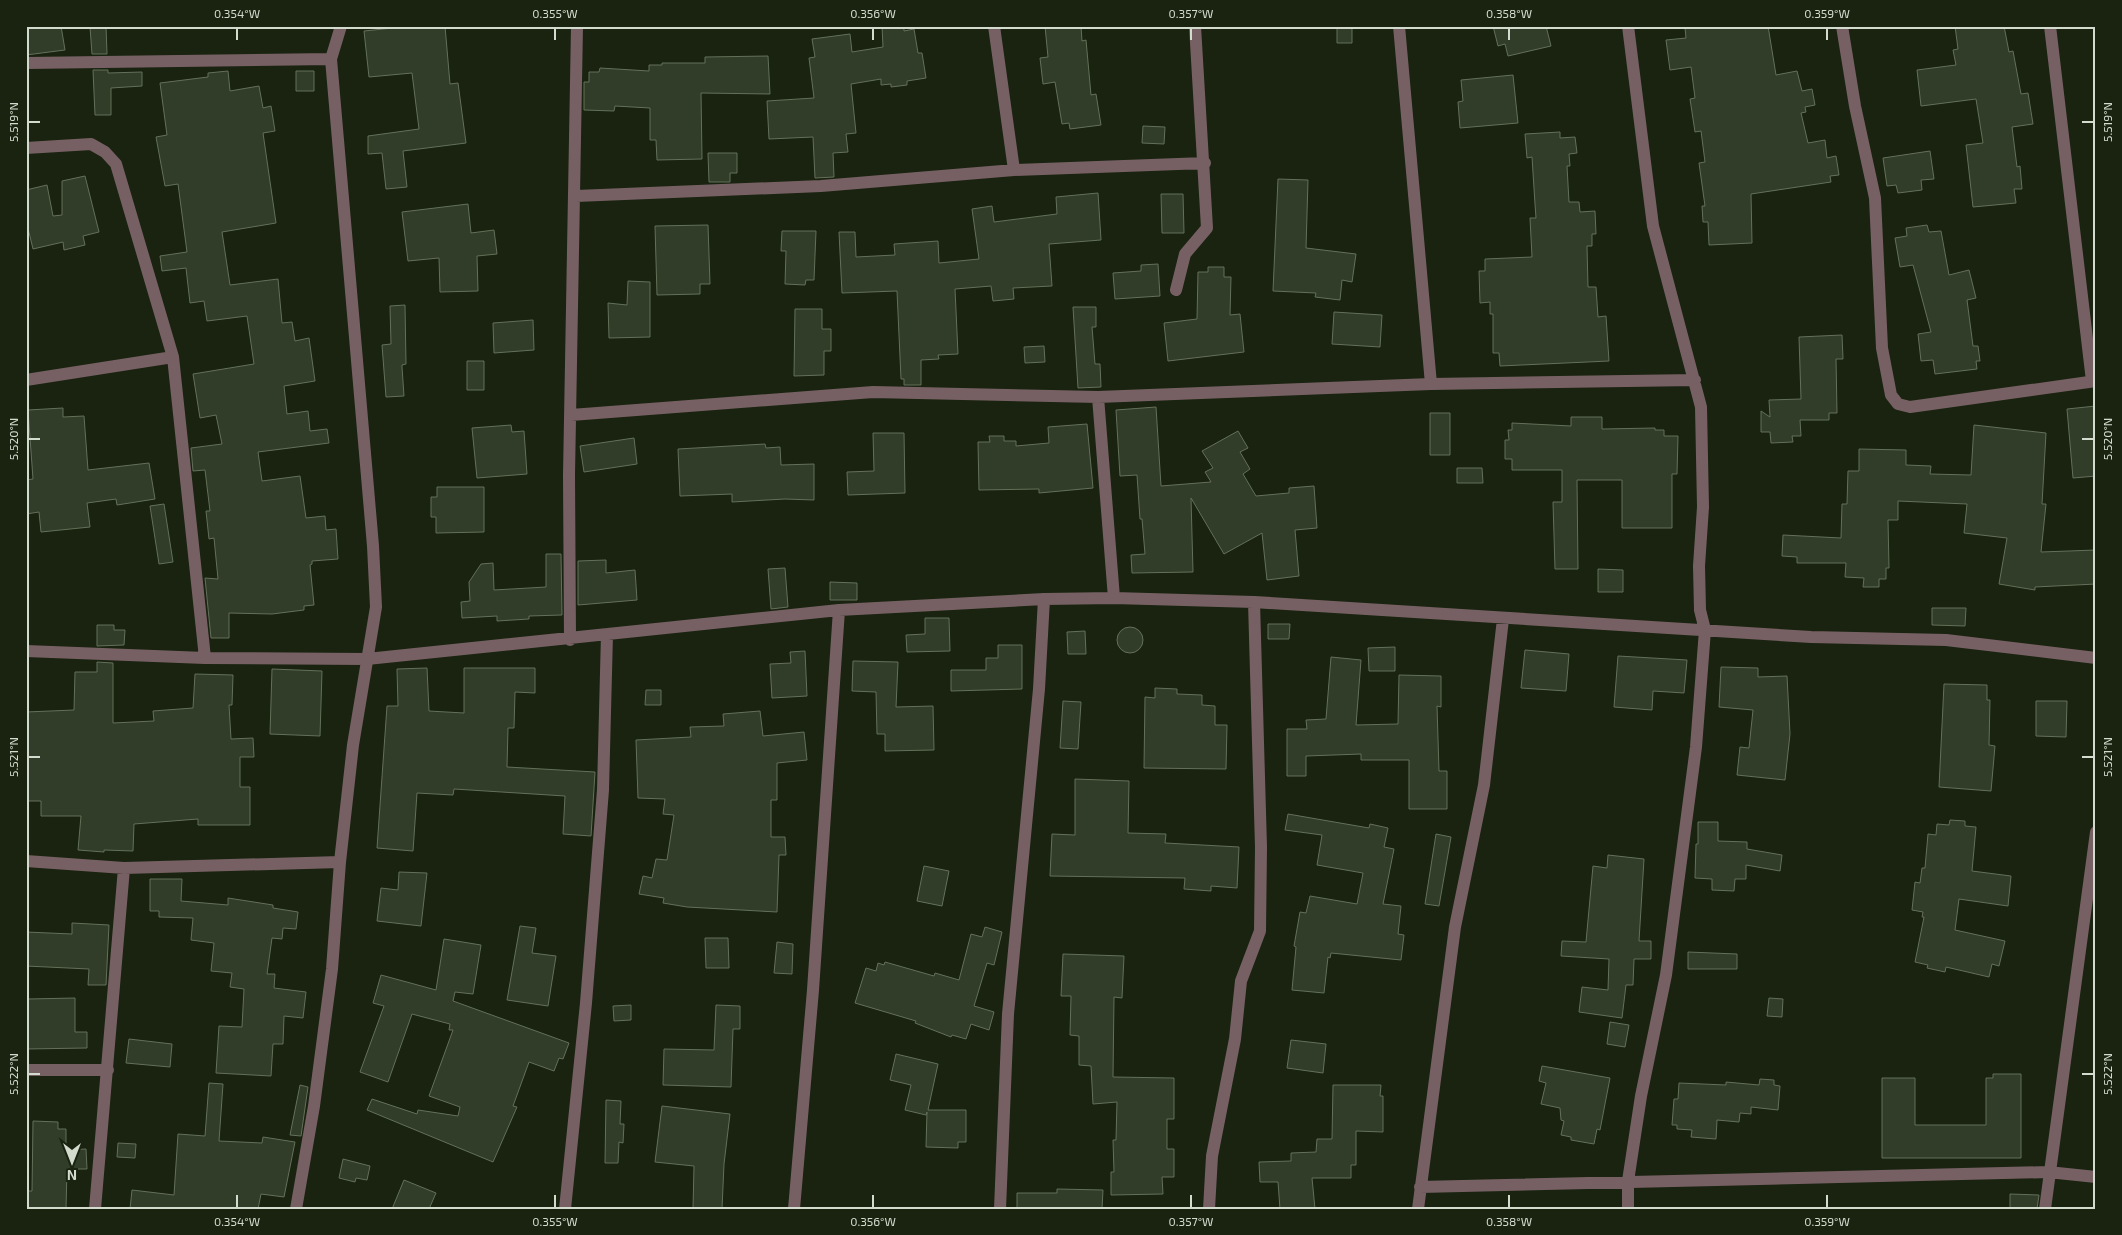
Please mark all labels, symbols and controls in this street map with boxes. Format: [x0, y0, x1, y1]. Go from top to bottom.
text: 0.354°W [214, 6, 260, 20]
text: 0.355°W [532, 6, 578, 20]
text: 0.356°W [850, 6, 896, 20]
text: 0.357°W [1169, 6, 1213, 20]
text: 0.358°W [1486, 6, 1532, 20]
text: 0.359°W [1804, 6, 1850, 20]
text: 5.519°N [6, 102, 20, 142]
text: 5.519°N [2100, 102, 2114, 142]
text: 5.520°N [6, 418, 20, 460]
text: 5.520°N [2100, 418, 2114, 460]
text: 5.521°N [6, 737, 20, 777]
text: 5.521°N [2100, 737, 2114, 777]
text: 5.522°N [6, 1053, 20, 1095]
text: 5.522°N [2100, 1053, 2114, 1095]
north arrow [48, 1138, 98, 1188]
text: N [67, 1167, 77, 1184]
text: 0.354°W [214, 1214, 260, 1228]
text: 0.355°W [532, 1214, 578, 1228]
text: 0.356°W [850, 1214, 896, 1228]
text: 0.357°W [1169, 1214, 1213, 1228]
text: 0.358°W [1486, 1214, 1532, 1228]
text: 0.359°W [1804, 1214, 1850, 1228]

